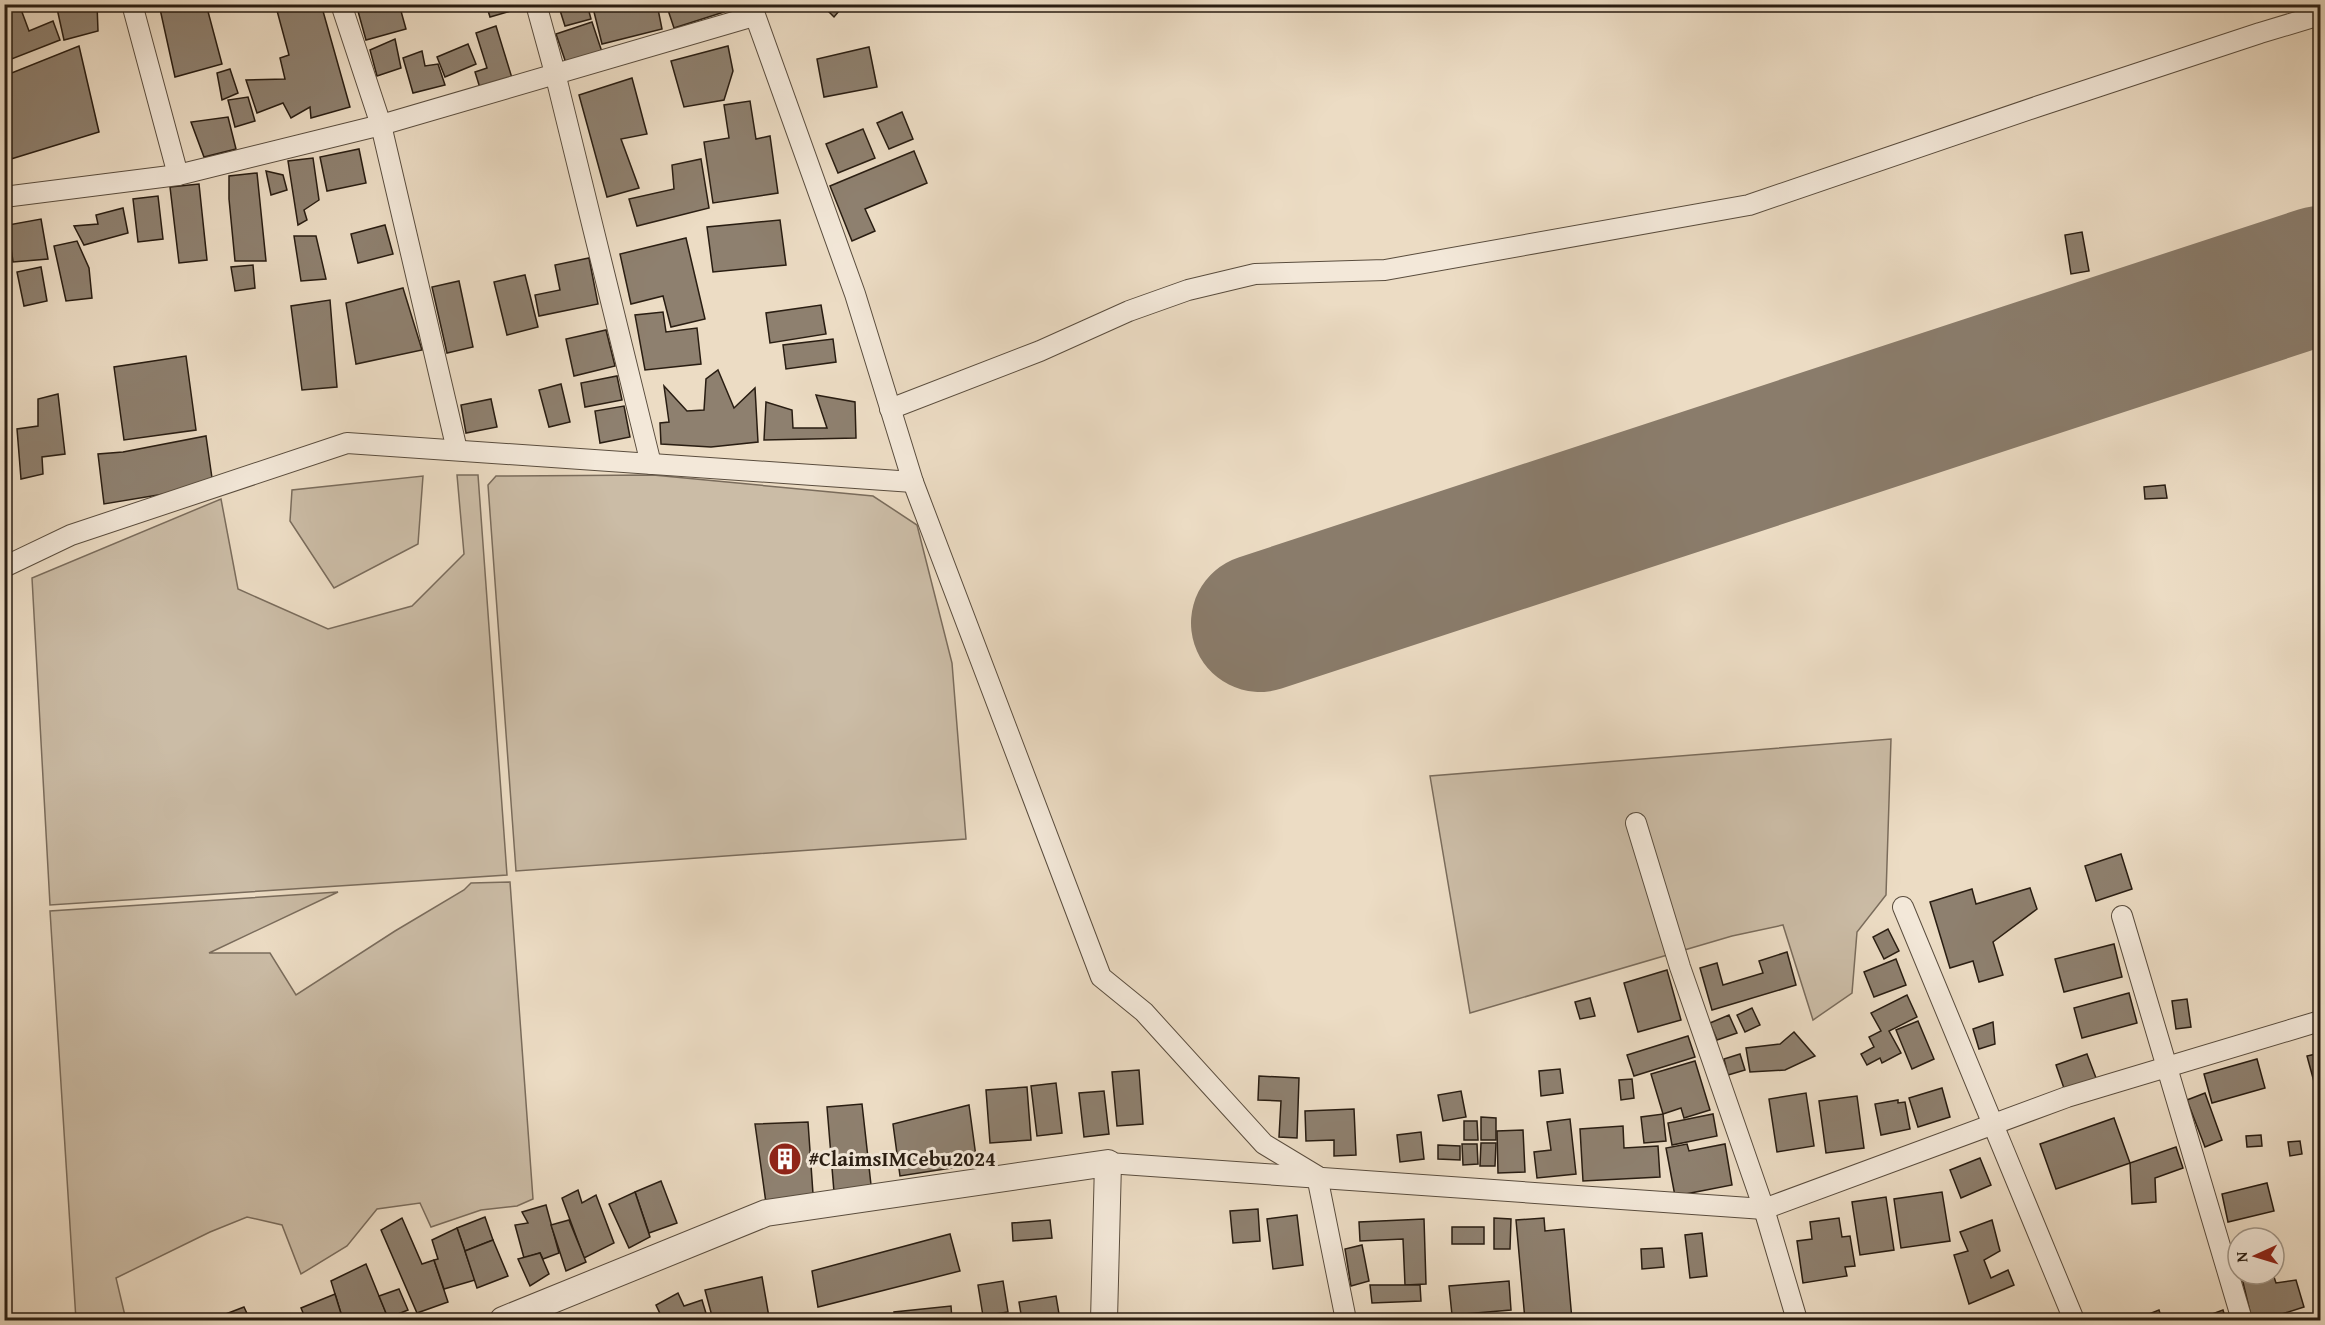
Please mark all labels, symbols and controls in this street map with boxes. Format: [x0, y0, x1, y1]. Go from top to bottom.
building icon: #ClaimsIMCebu2024 [767, 1141, 803, 1177]
place label: #ClaimsIMCebu2024 [808, 1143, 996, 1174]
north arrow [2226, 1226, 2286, 1286]
text: N [2229, 1251, 2253, 1263]

